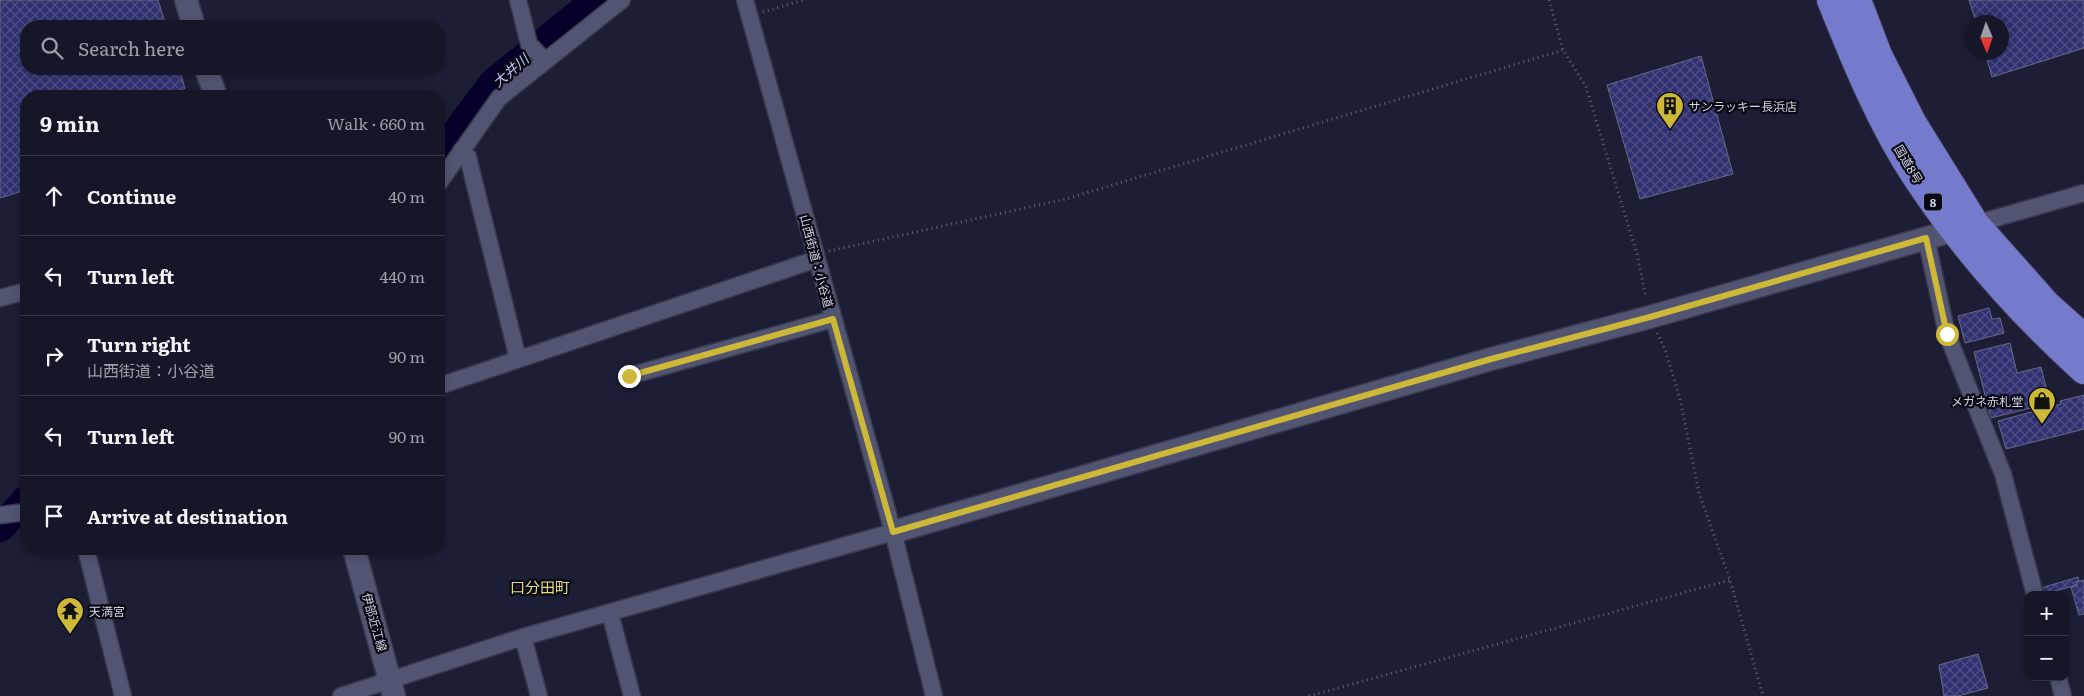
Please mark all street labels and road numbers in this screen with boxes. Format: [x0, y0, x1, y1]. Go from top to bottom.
street label: 国道8号 [1890, 141, 1928, 187]
road number: 8 [1924, 193, 1942, 210]
street label: 山西街道：小谷道 [796, 212, 838, 310]
street label: 伊部近江線 [358, 591, 392, 653]

